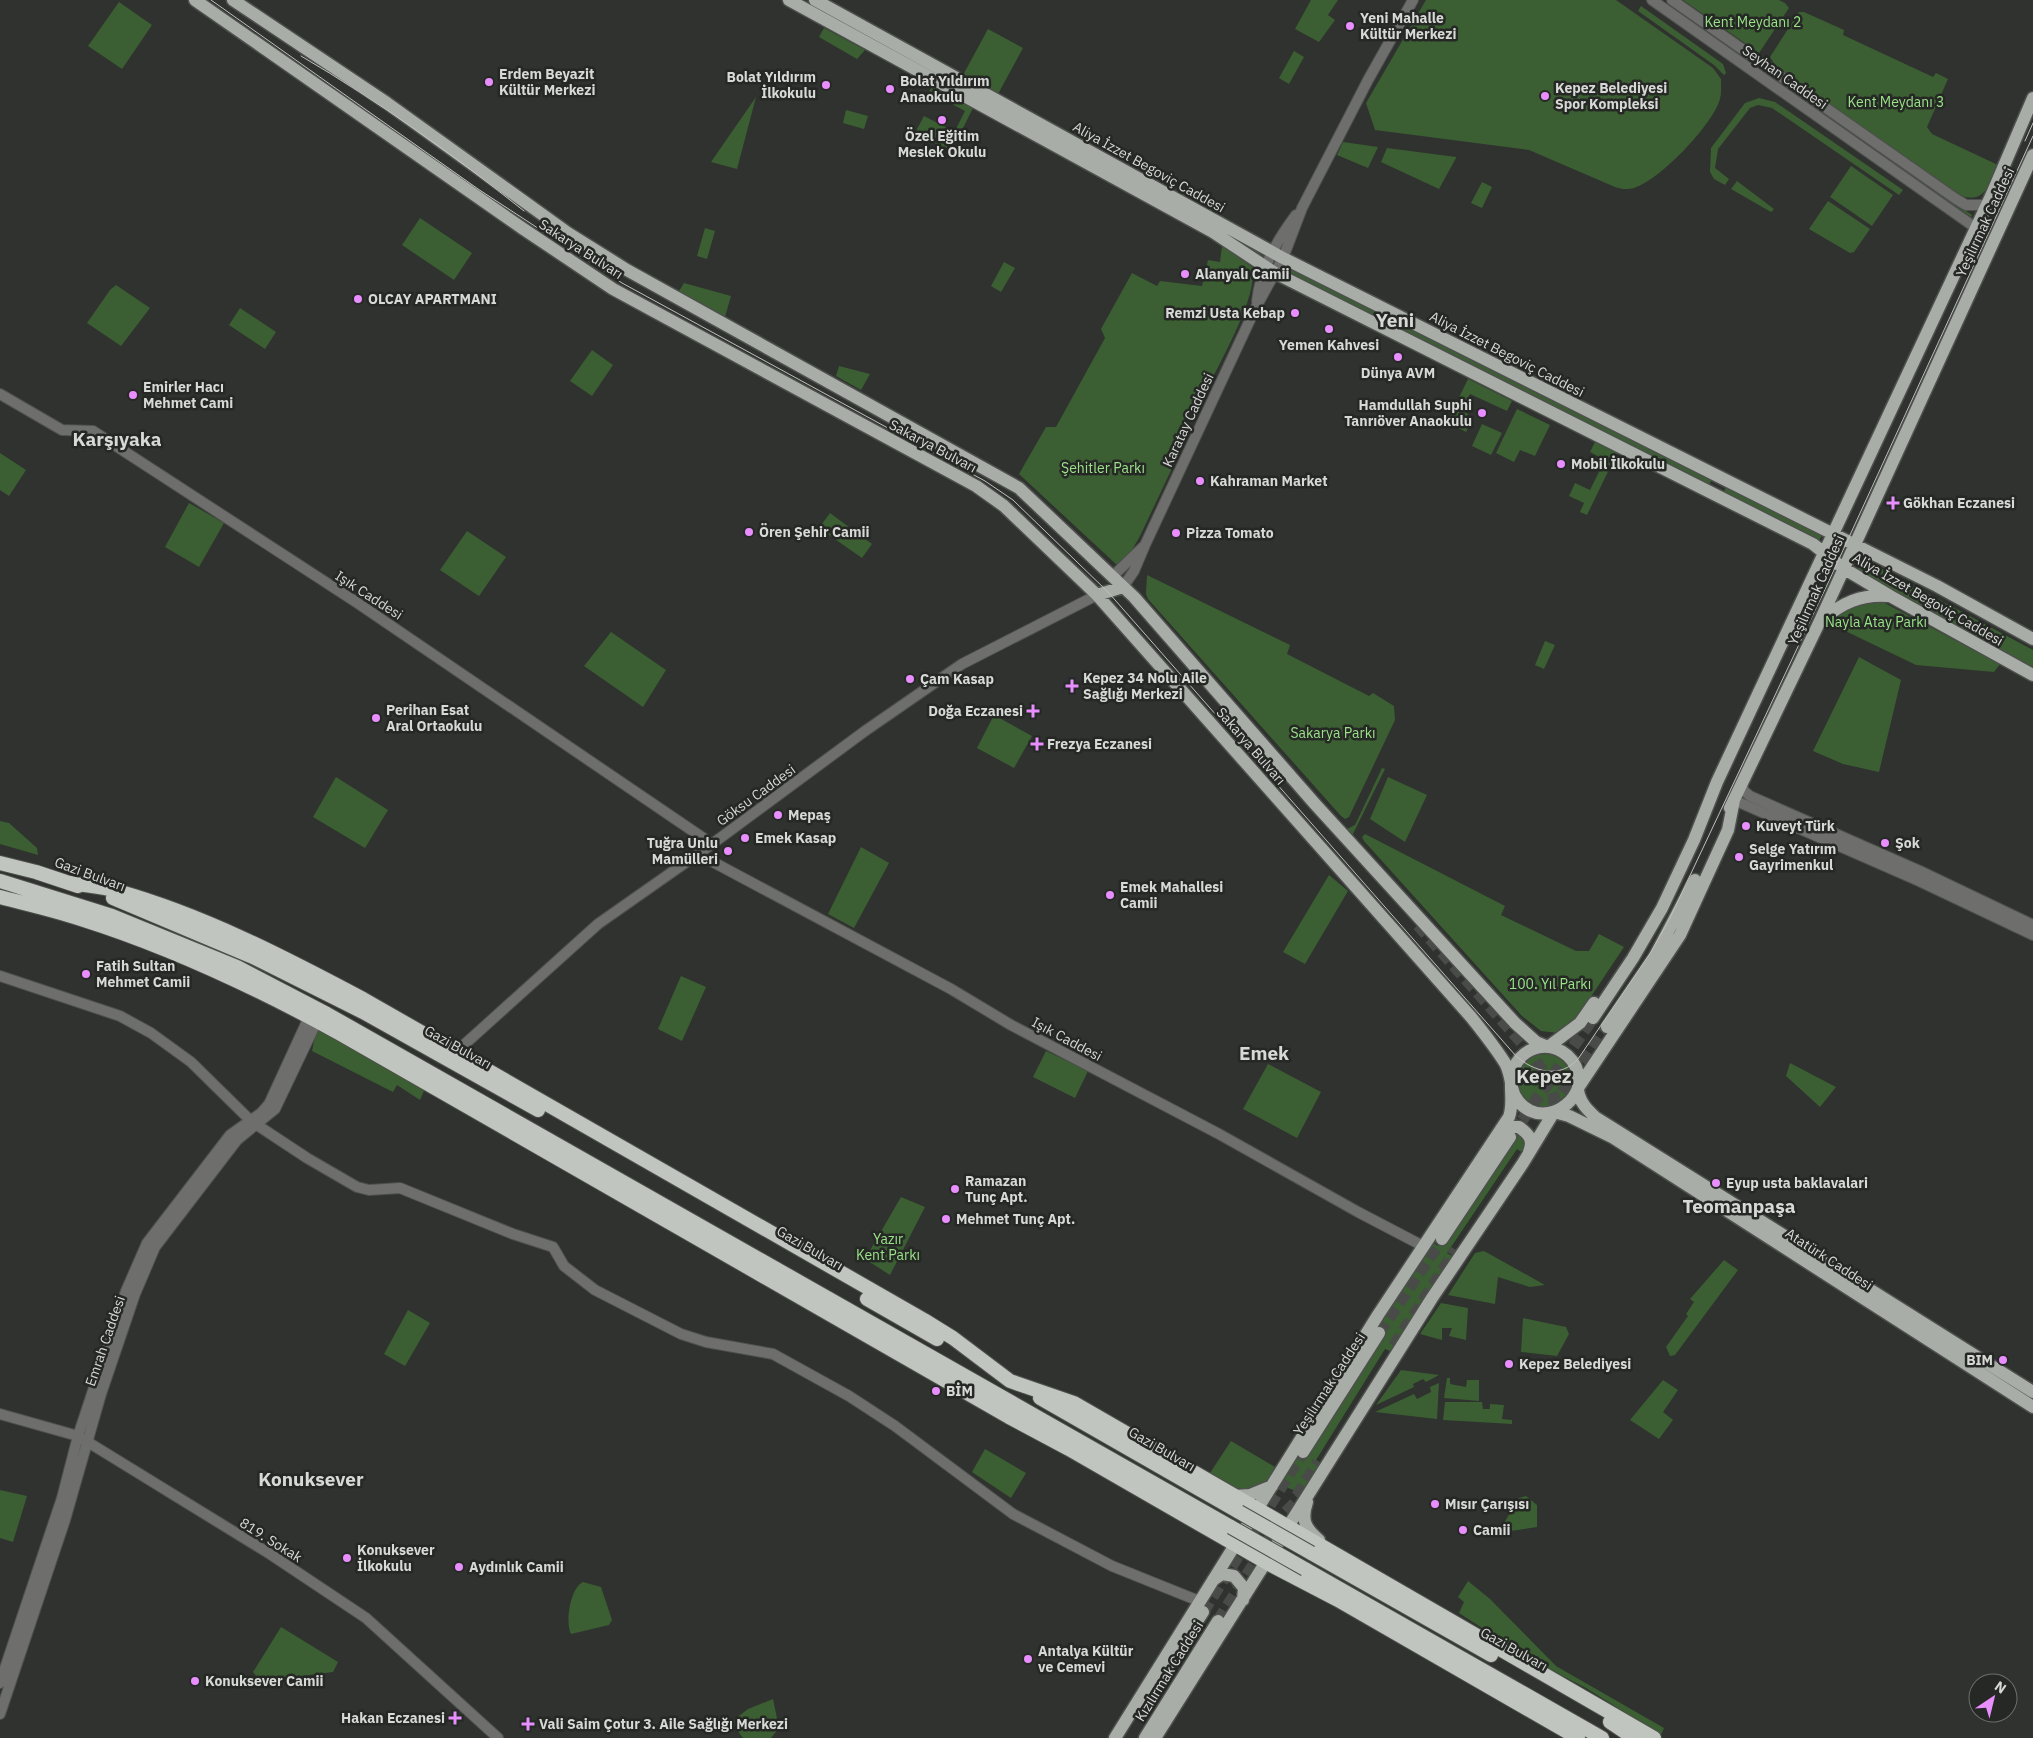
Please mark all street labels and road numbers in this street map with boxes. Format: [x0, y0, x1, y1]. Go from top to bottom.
street label: Seyhan Caddesi [1739, 41, 1831, 113]
street label: Aliya İzzet Begoviç Caddesi [1070, 118, 1228, 216]
street label: Yeşilırmak Caddesi [1952, 164, 2018, 280]
street label: Sakarya Bulvarı [535, 215, 627, 283]
street label: Aliya İzzet Begoviç Caddesi [1427, 307, 1587, 401]
street label: Karatay Caddesi [1158, 370, 1218, 470]
street label: Sakarya Bulvarı [886, 415, 980, 477]
street label: Yeşilırmak Caddesi [1784, 532, 1848, 648]
street label: Aliya İzzet Begoviç Caddesi [1849, 548, 2007, 650]
street label: Işık Caddesi [332, 566, 406, 624]
street label: Sakarya Bulvarı [1212, 704, 1290, 788]
street label: Göksu Caddesi [713, 760, 799, 830]
street label: Gazi Bulvarı [52, 853, 128, 895]
street label: Işık Caddesi [1029, 1013, 1105, 1065]
street label: Gazi Bulvarı [421, 1021, 495, 1073]
street label: Gazi Bulvarı [773, 1222, 847, 1274]
street label: Atatürk Caddesi [1782, 1224, 1876, 1294]
street label: Emrah Caddesi [81, 1293, 129, 1389]
street label: Yeşilırmak Caddesi [1289, 1329, 1369, 1439]
street label: Gazi Bulvarı [1125, 1423, 1199, 1475]
street label: 819. Sokak [236, 1514, 306, 1567]
street label: Kızılırmak Caddesi [1131, 1617, 1207, 1725]
street label: Gazi Bulvarı [1477, 1623, 1551, 1675]

